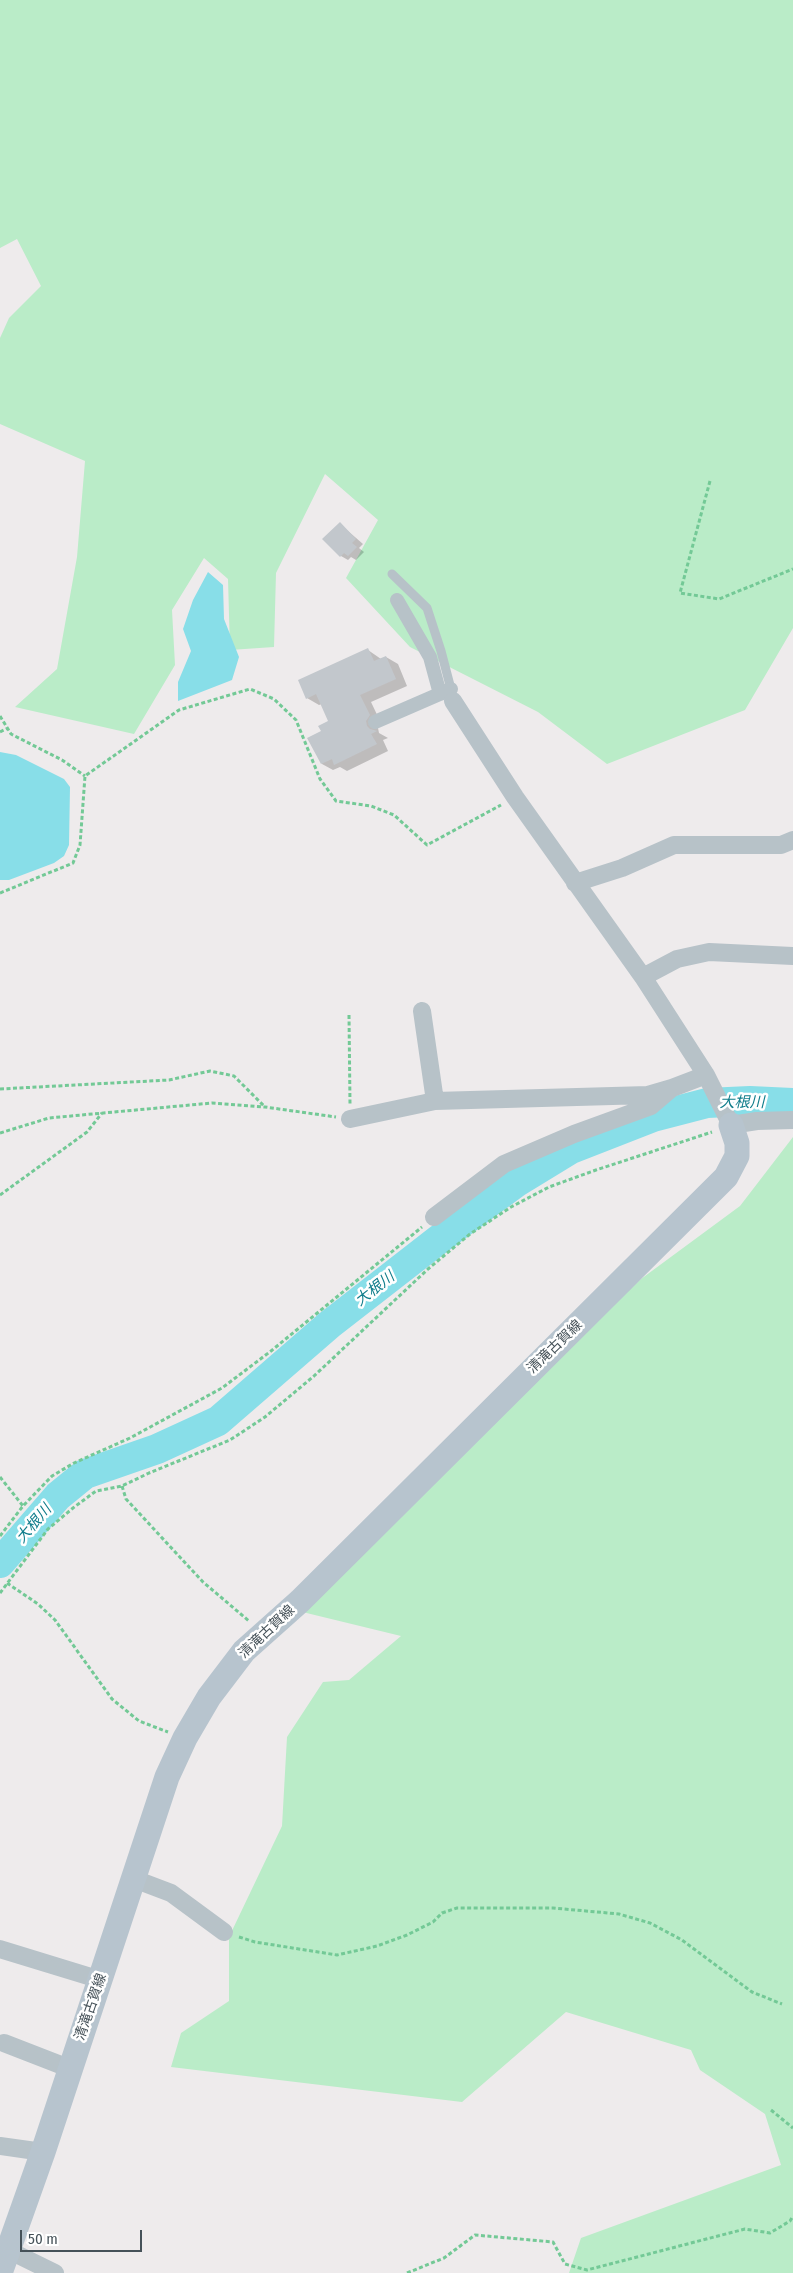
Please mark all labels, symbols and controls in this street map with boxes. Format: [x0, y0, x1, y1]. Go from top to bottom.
water label: 大根川 [720, 1094, 764, 1112]
water label: 大根川 [352, 1268, 398, 1310]
street label: 清滝古賀線 [524, 1317, 586, 1377]
water label: 大根川 [12, 1501, 56, 1547]
street label: 清滝古賀線 [236, 1602, 298, 1662]
street label: 清滝古賀線 [72, 1971, 110, 2043]
scale bar [22, 2220, 145, 2252]
text: 50 m [28, 2230, 58, 2248]

